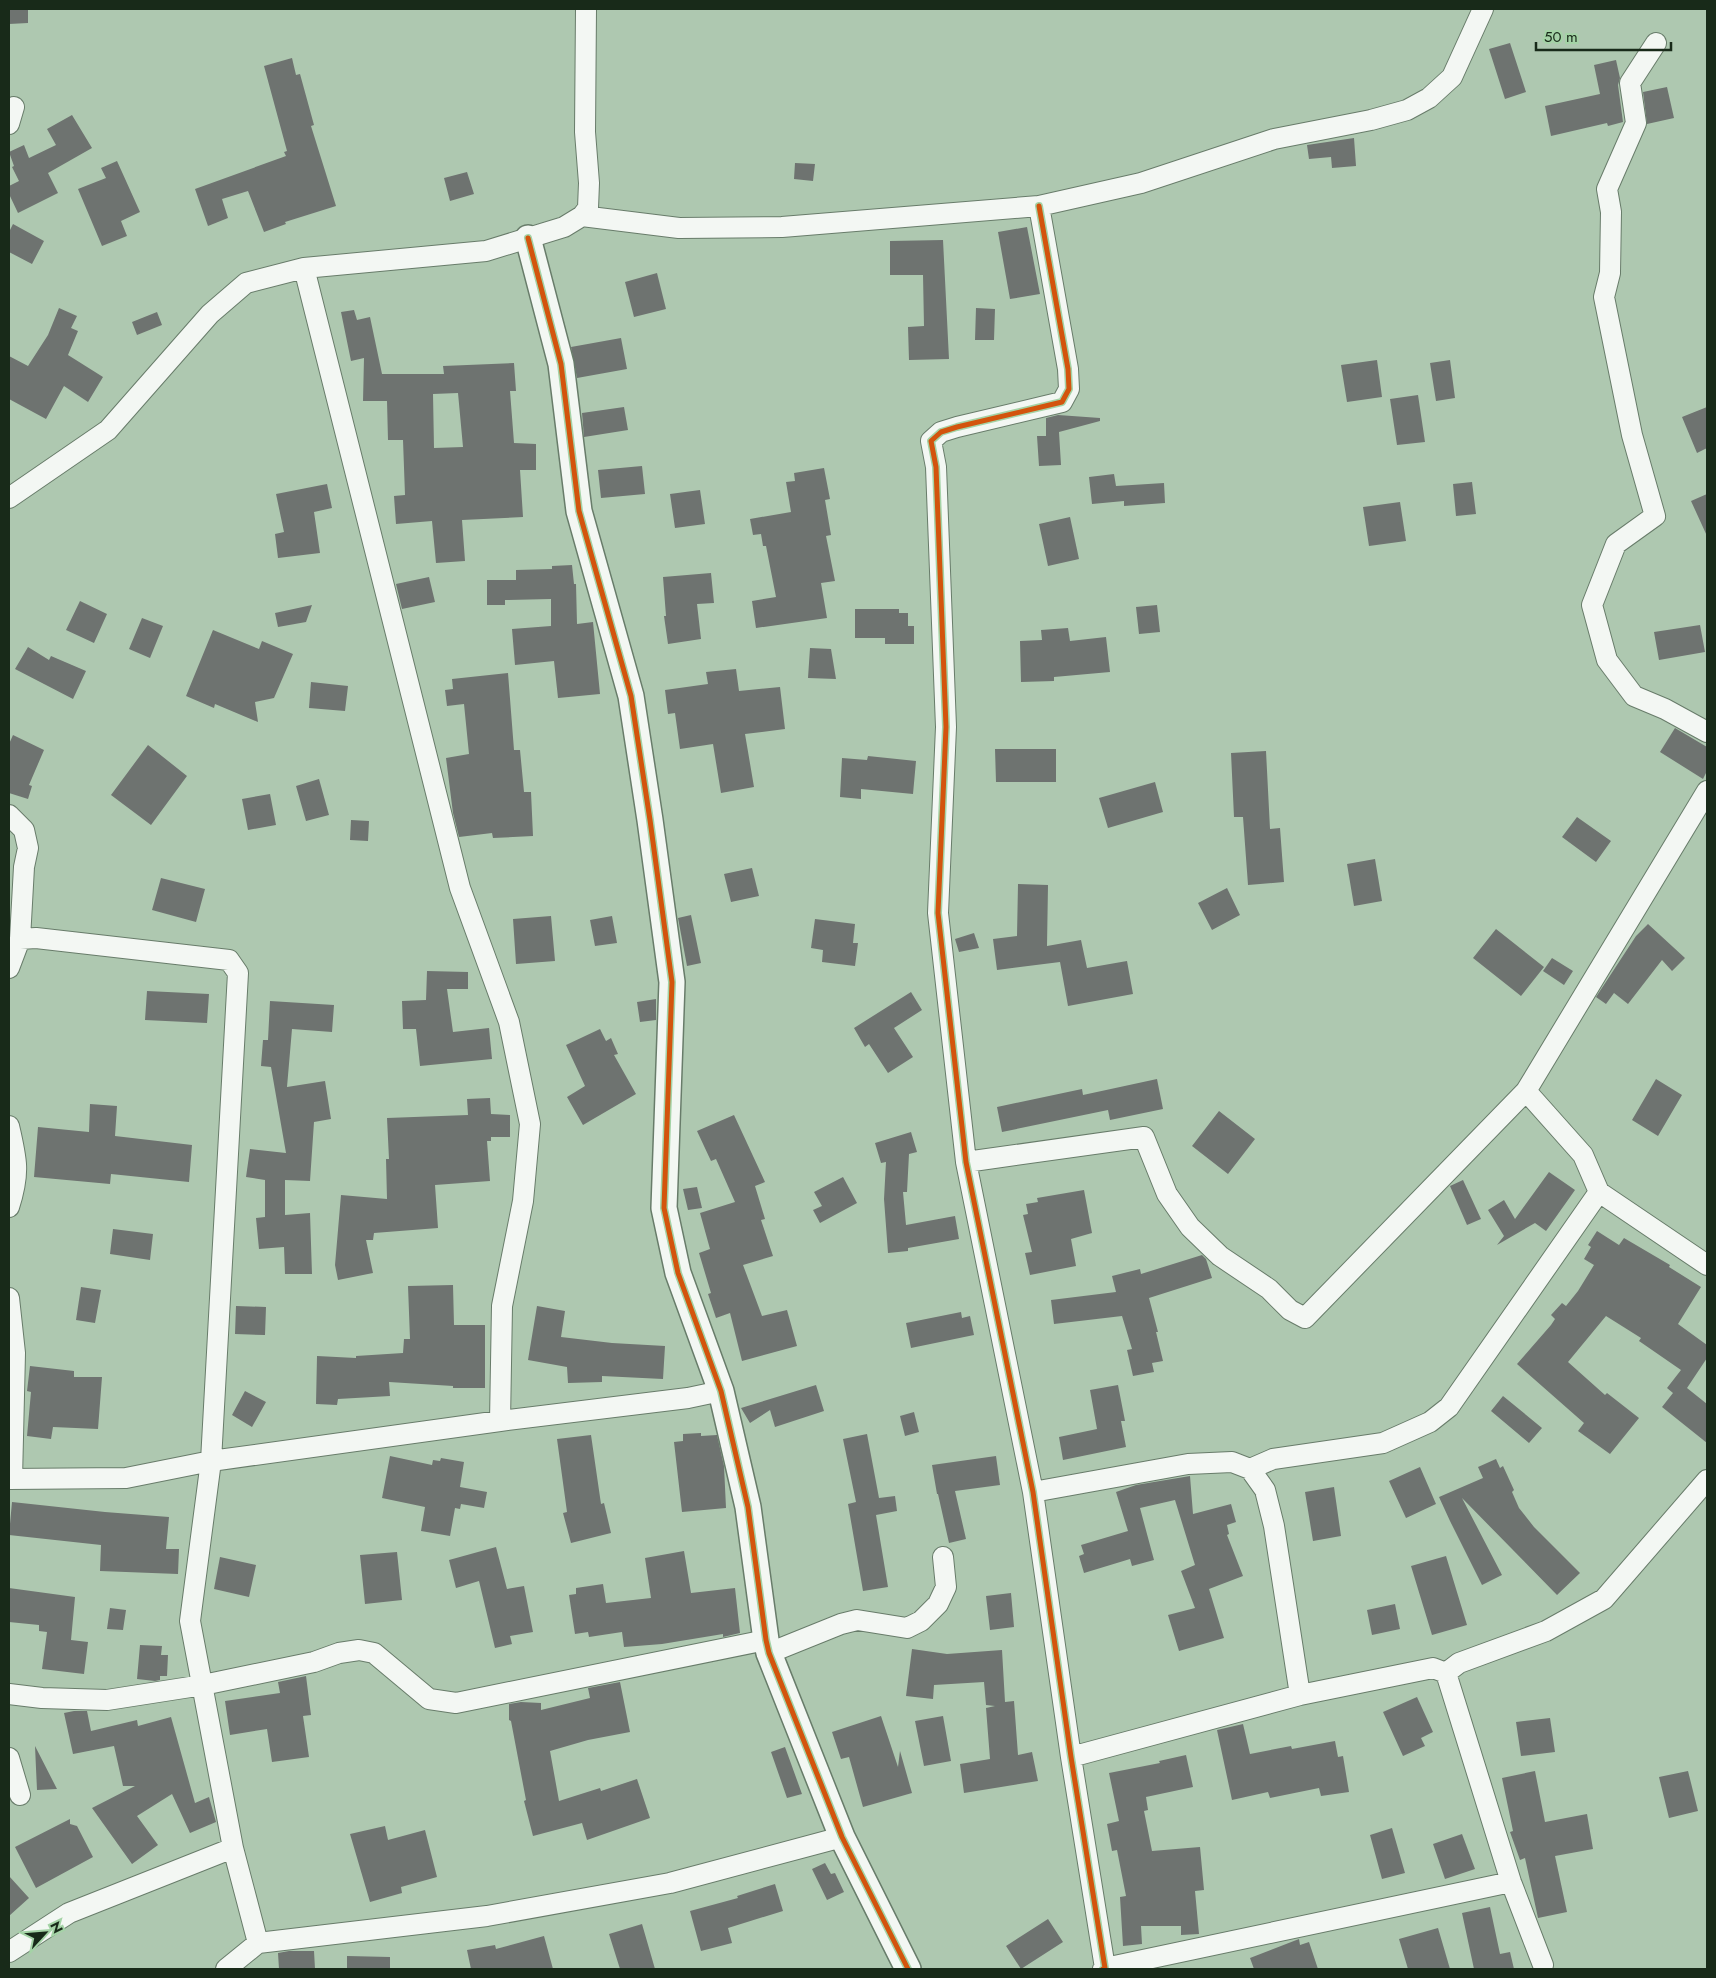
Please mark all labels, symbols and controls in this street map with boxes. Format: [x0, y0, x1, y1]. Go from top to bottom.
scale bar [1536, 20, 1671, 52]
text: 50 m [1544, 26, 1578, 48]
north arrow [20, 1908, 70, 1958]
text: N [45, 1918, 68, 1937]

